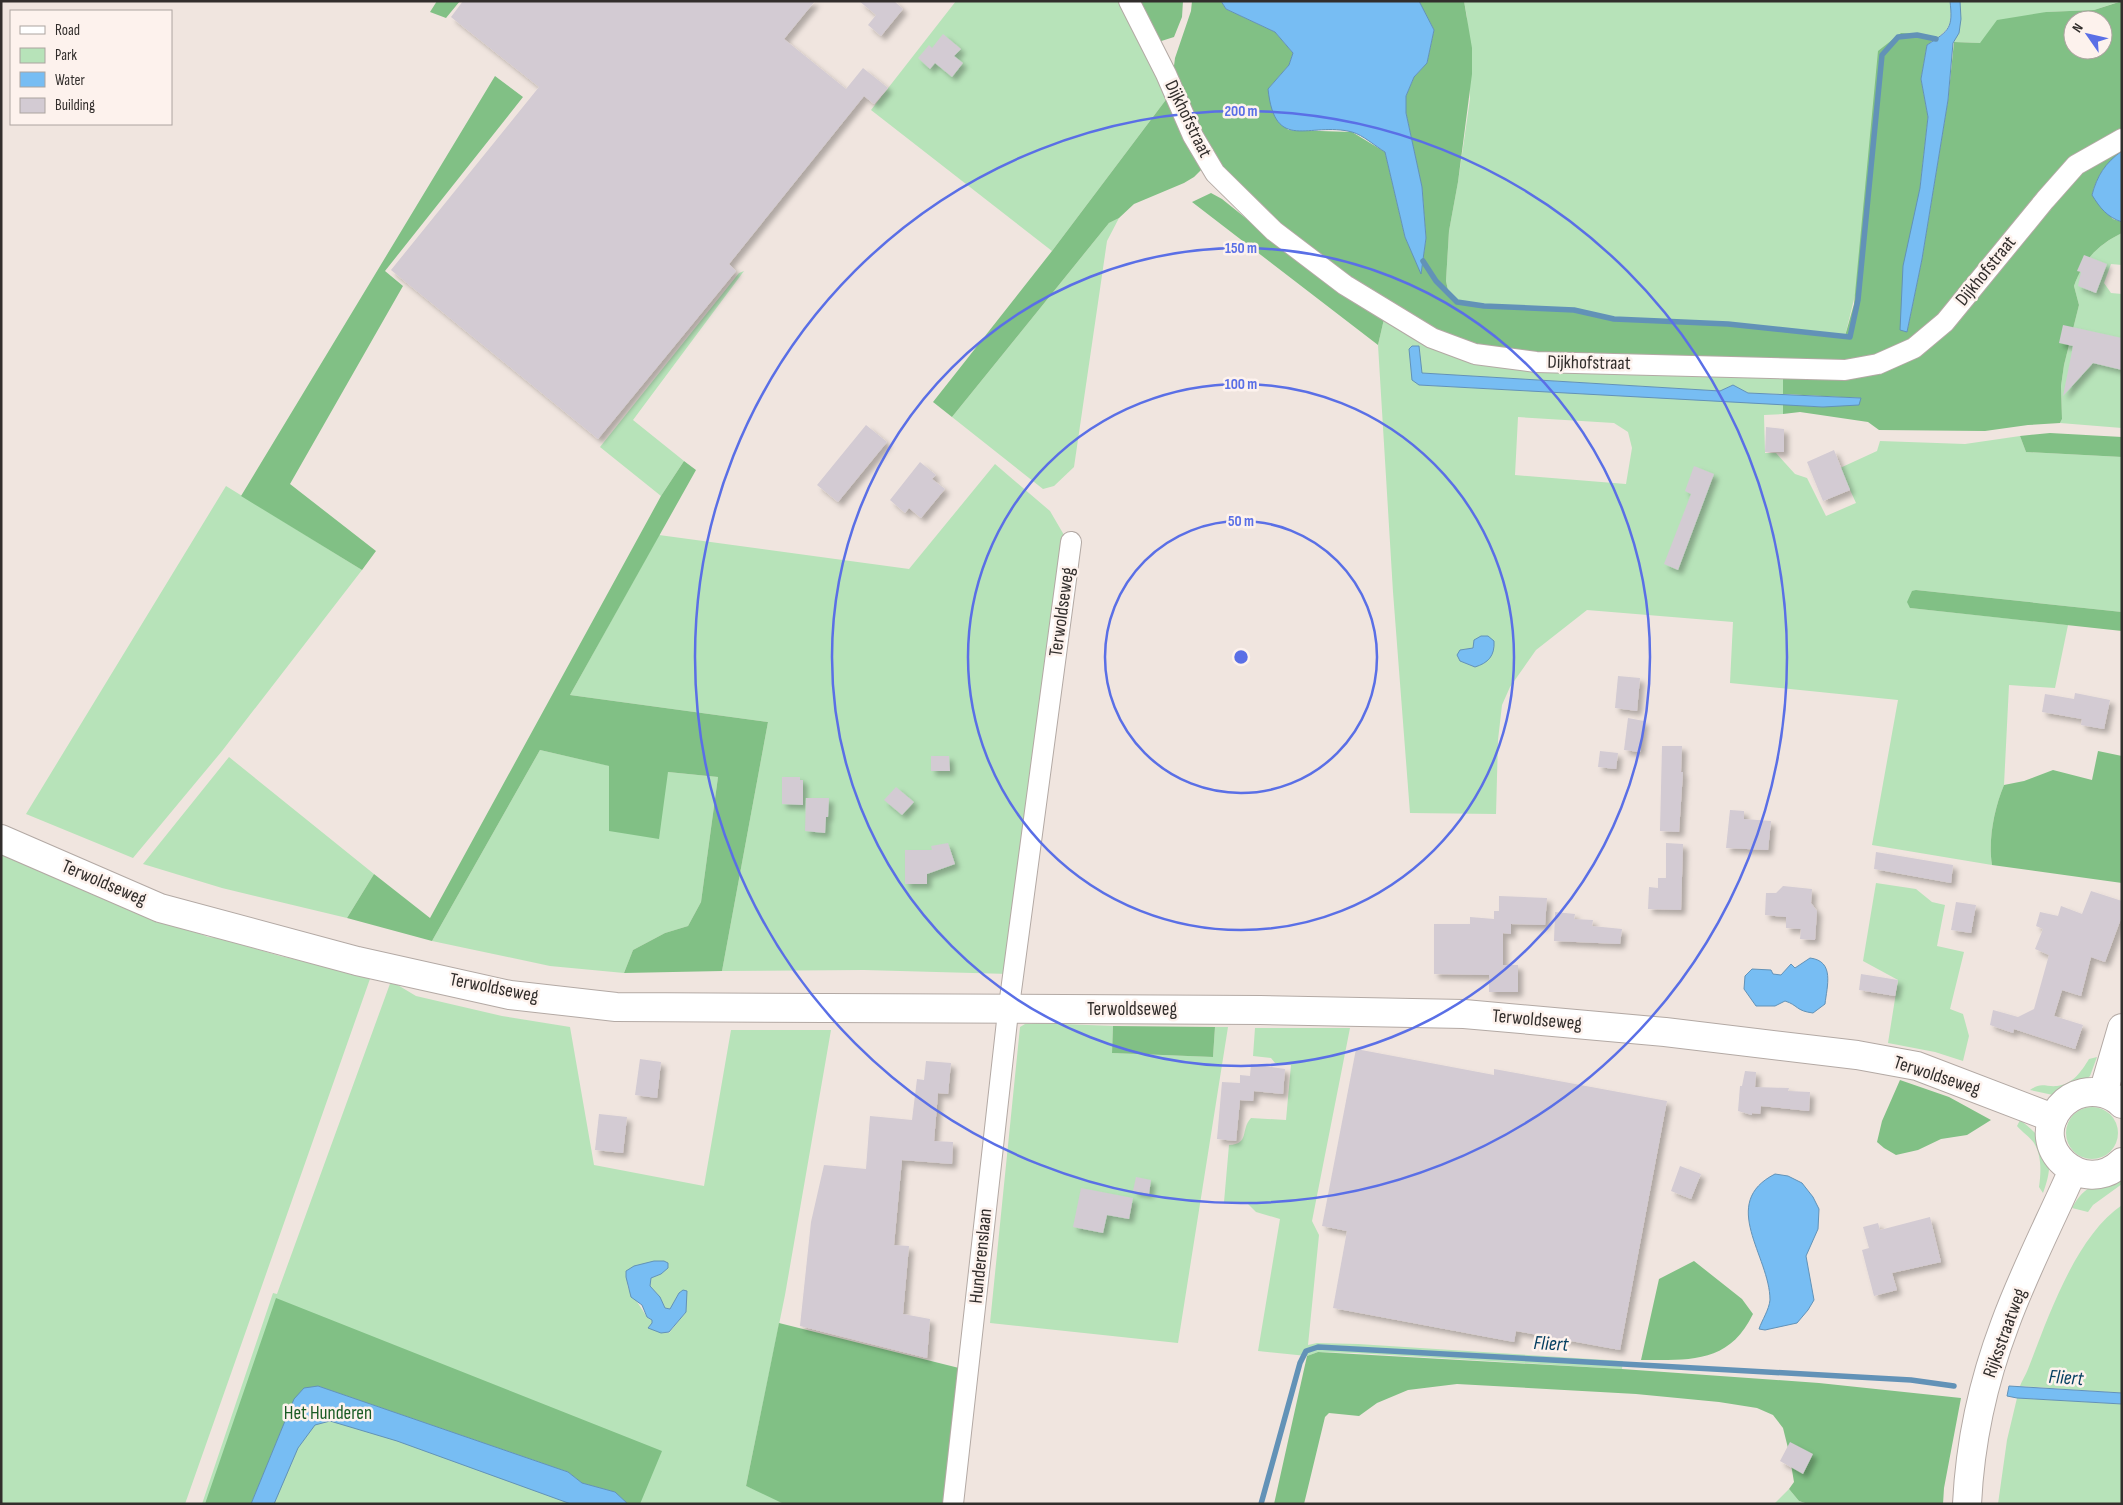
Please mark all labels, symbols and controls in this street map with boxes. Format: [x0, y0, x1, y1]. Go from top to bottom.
legend [10, 10, 172, 125]
north arrow [2063, 10, 2113, 60]
text: N [2068, 20, 2087, 36]
text: Road [55, 21, 80, 40]
text: Park [55, 46, 77, 65]
text: Water [55, 71, 86, 90]
street label: Dijkhofstraat [1159, 77, 1217, 162]
text: Building [55, 96, 95, 115]
text: 200 m [1224, 102, 1258, 121]
street label: Dijkhofstraat [1951, 231, 2021, 311]
text: 150 m [1225, 239, 1257, 258]
street label: Dijkhofstraat [1547, 351, 1631, 375]
text: 100 m [1225, 375, 1257, 394]
text: 50 m [1228, 512, 1254, 531]
street label: Terwoldseweg [1044, 565, 1080, 658]
centre of rings [1232, 648, 1250, 666]
street label: Terwoldseweg [58, 855, 150, 911]
street label: Terwoldseweg [448, 968, 541, 1008]
street label: Terwoldseweg [1087, 998, 1177, 1021]
street label: Terwoldseweg [1491, 1005, 1583, 1035]
street label: Terwoldseweg [1891, 1051, 1984, 1101]
street label: Hunderenslaan [965, 1207, 997, 1305]
street label: Rijksstraatweg [1978, 1285, 2032, 1381]
water label: Fliert [1533, 1331, 1570, 1357]
water label: Fliert [2048, 1365, 2085, 1391]
park label: Het Hunderen [284, 1402, 372, 1425]

